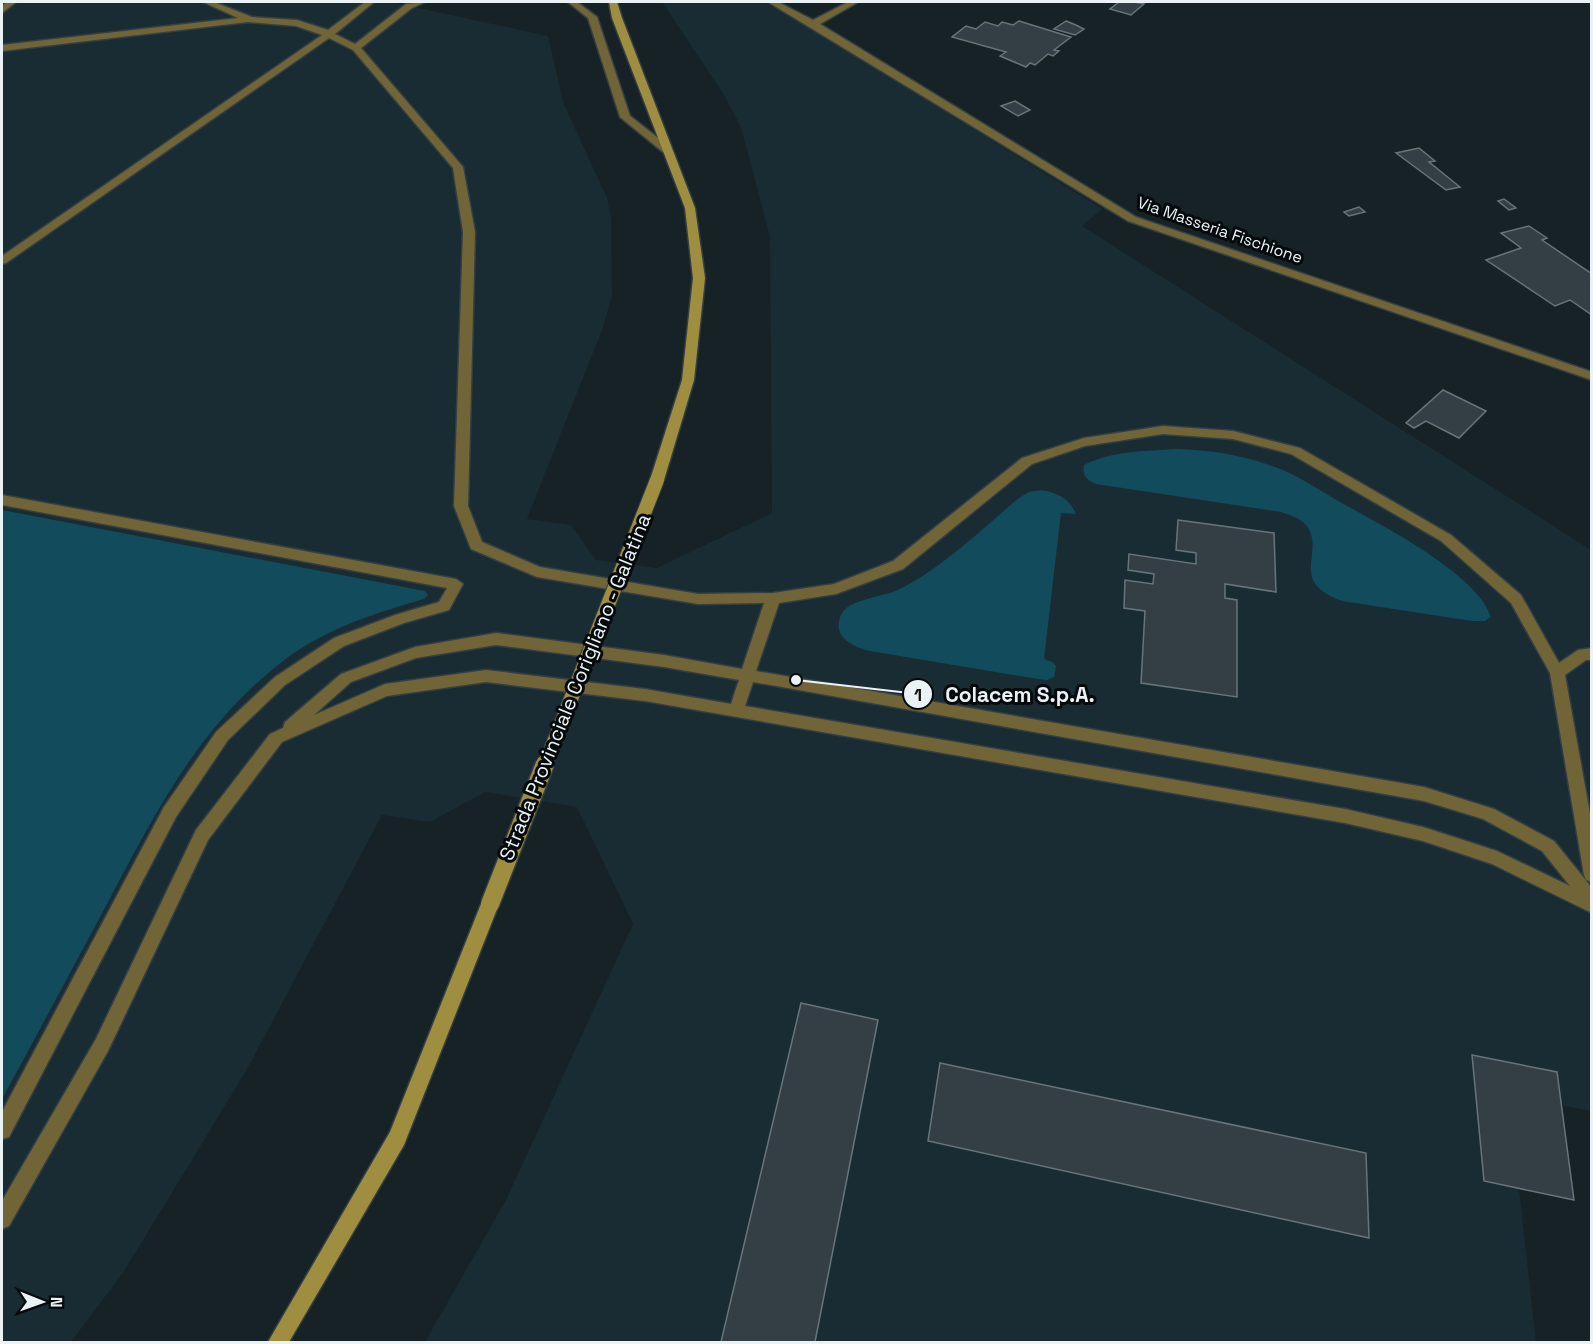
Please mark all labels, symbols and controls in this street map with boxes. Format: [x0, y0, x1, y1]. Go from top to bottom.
street label: Via Masseria Fischione [1135, 192, 1305, 268]
street label: Strada Provinciale Corigliano - Galatina [493, 510, 657, 864]
callout: Colacem S.p.A. [903, 675, 1107, 714]
text: Colacem S.p.A. [945, 681, 1095, 708]
text: 1 [914, 683, 922, 706]
north arrow [12, 1272, 72, 1332]
text: N [46, 1297, 67, 1308]

